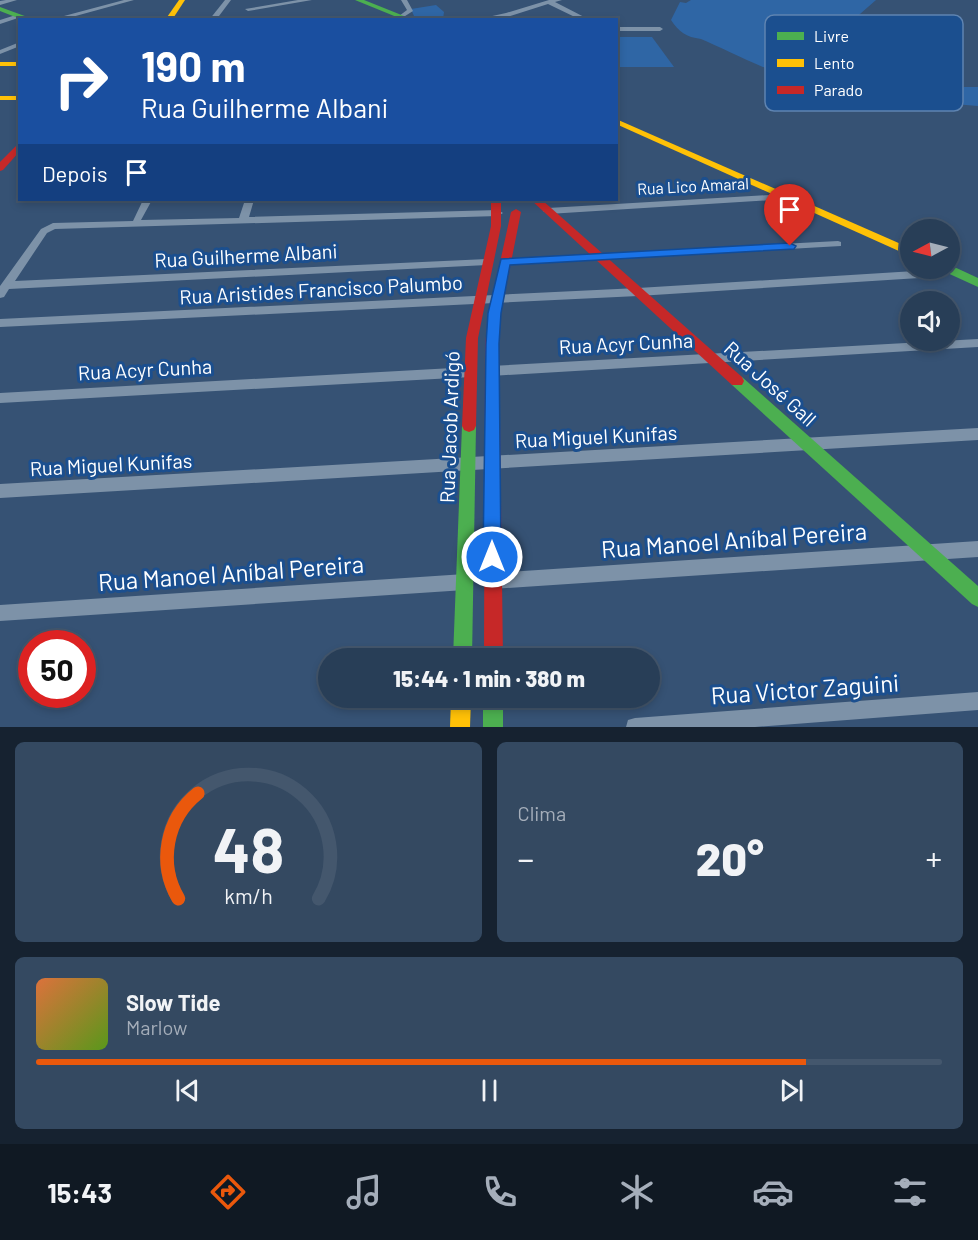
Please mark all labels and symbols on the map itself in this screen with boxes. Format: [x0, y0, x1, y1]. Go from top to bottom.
legend [765, 15, 963, 111]
text: Livre [814, 26, 849, 45]
text: Lento [814, 53, 855, 72]
text: Parado [814, 80, 863, 99]
street label: Rua Lico Amaral [637, 173, 749, 198]
pin [764, 184, 815, 246]
north arrow [900, 219, 960, 279]
street label: Rua Guilherme Albani [154, 238, 338, 272]
street label: Rua Aristides Francisco Palumbo [179, 270, 463, 308]
street label: Rua Acyr Cunha [558, 327, 694, 359]
street label: Rua José Gall [720, 336, 822, 431]
street label: Rua Jacob Ardigó [434, 351, 464, 503]
street label: Rua Acyr Cunha [77, 353, 213, 385]
street label: Rua Miguel Kunifas [514, 420, 678, 452]
street label: Rua Miguel Kunifas [29, 448, 193, 480]
street label: Rua Manoel Aníbal Pereira [600, 516, 868, 563]
position arrow [460, 525, 524, 589]
street label: Rua Manoel Aníbal Pereira [97, 549, 365, 596]
speed limit sign: 50 [18, 630, 96, 708]
street label: Rua Victor Zaguini [710, 667, 900, 710]

